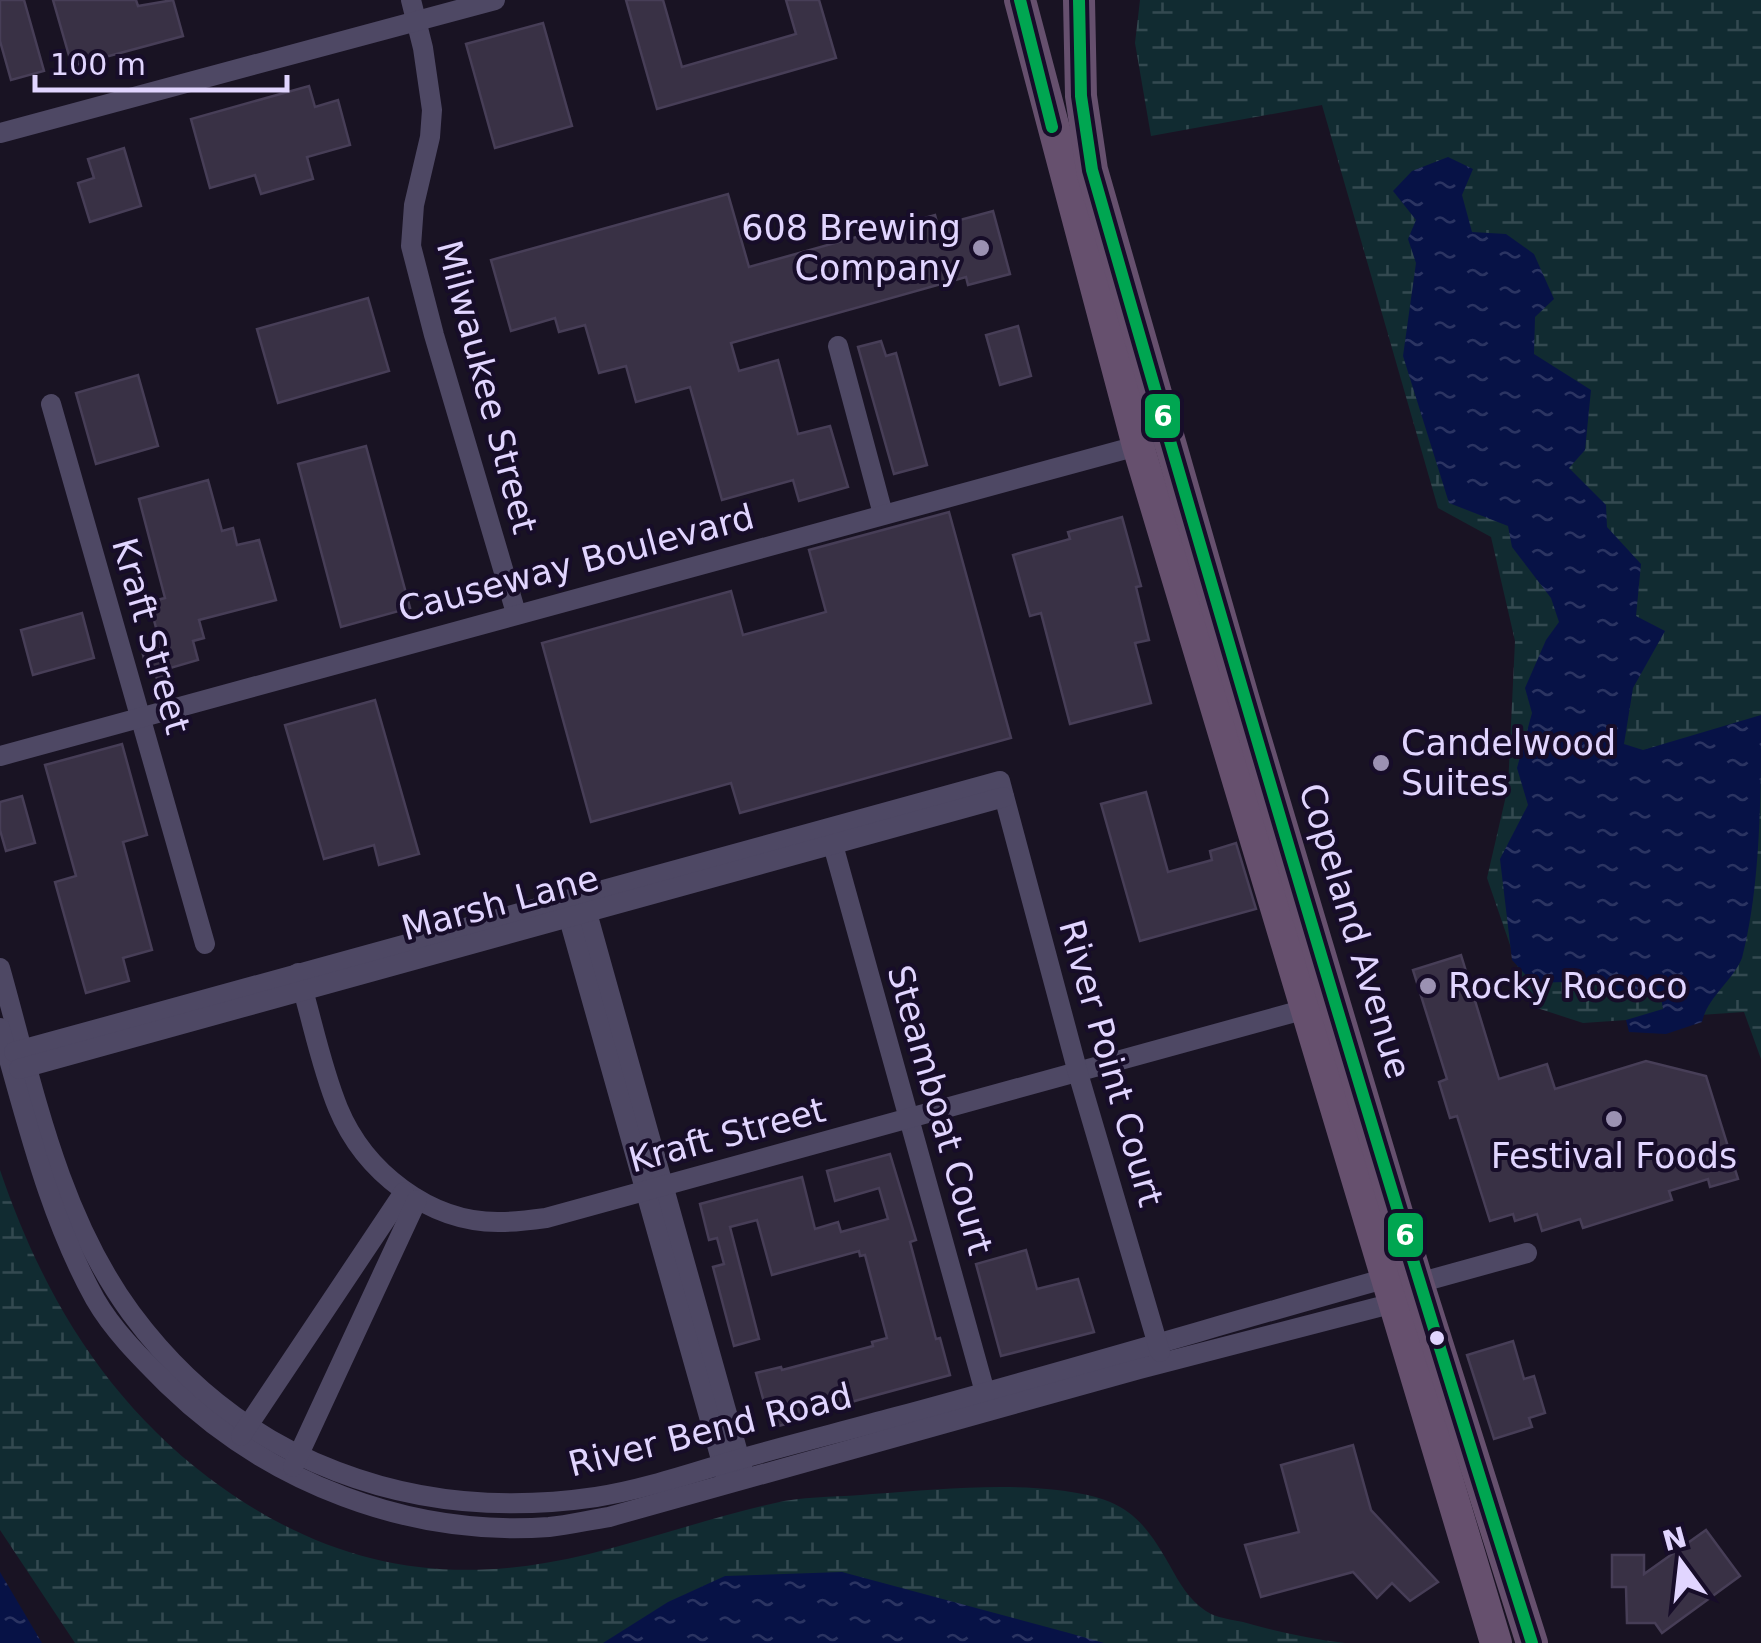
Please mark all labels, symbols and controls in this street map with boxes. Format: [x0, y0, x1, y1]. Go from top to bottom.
scale bar [35, 30, 288, 92]
text: 100 m [50, 47, 146, 82]
place label: 608 Brewing Company [741, 208, 961, 288]
street label: Milwaukee Street [429, 236, 545, 538]
marker: 608 Brewing Company [970, 237, 992, 259]
line badge: 6 [1143, 392, 1182, 440]
text: 6 [1153, 400, 1173, 433]
street label: Causeway Boulevard [394, 496, 758, 630]
street label: Kraft Street [104, 534, 198, 738]
place label: Candelwood Suites [1401, 723, 1616, 803]
marker: Candelwood Suites [1370, 752, 1392, 774]
street label: Copeland Avenue [1291, 779, 1419, 1083]
street label: Marsh Lane [397, 858, 603, 948]
street label: River Point Court [1051, 915, 1171, 1211]
street label: Steamboat Court [880, 961, 1000, 1259]
place label: Rocky Rococo [1448, 966, 1688, 1006]
marker: Rocky Rococo [1417, 975, 1439, 997]
street label: Kraft Street [624, 1090, 830, 1180]
marker: Festival Foods [1603, 1108, 1625, 1130]
place label: Festival Foods [1491, 1136, 1737, 1176]
line badge: 6 [1386, 1211, 1425, 1259]
text: 6 [1395, 1219, 1415, 1252]
unlabelled marker [1427, 1328, 1447, 1348]
street label: River Bend Road [564, 1375, 856, 1485]
north arrow [1631, 1513, 1731, 1613]
text: N [1659, 1520, 1690, 1558]

